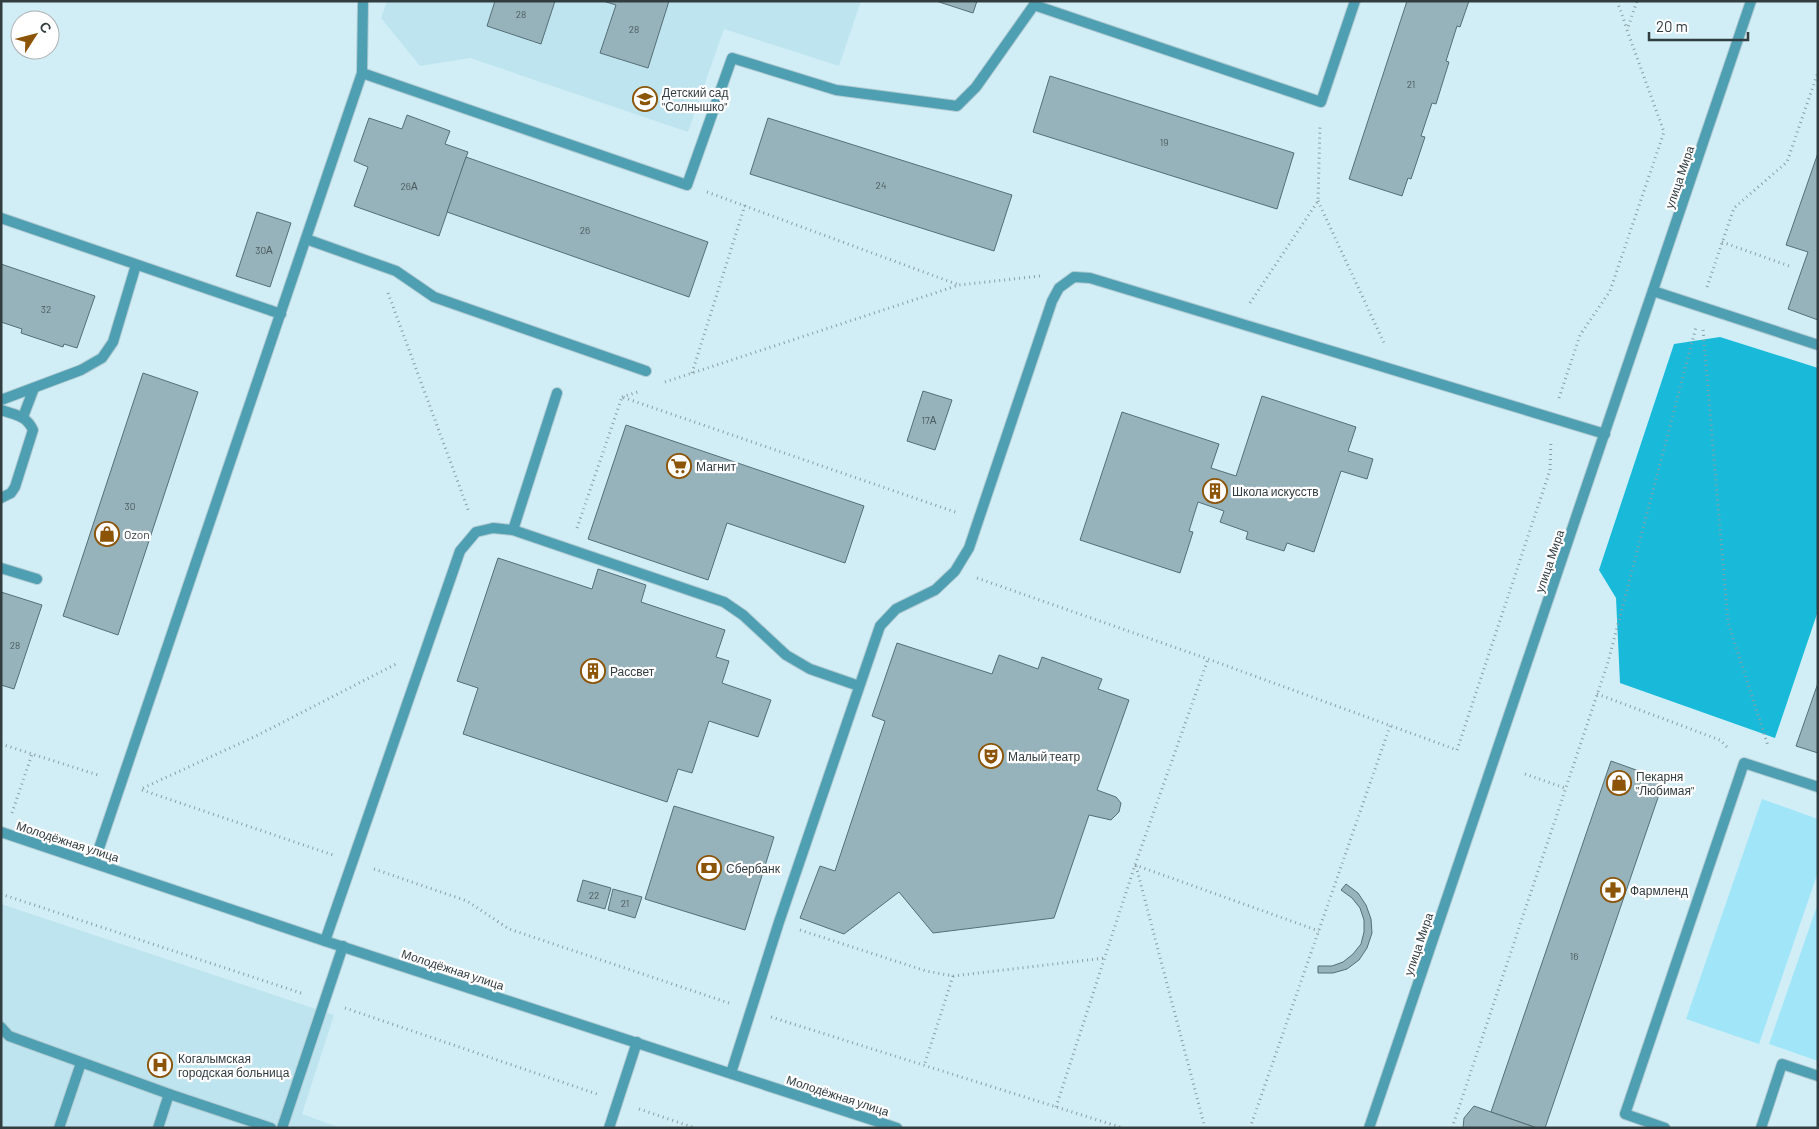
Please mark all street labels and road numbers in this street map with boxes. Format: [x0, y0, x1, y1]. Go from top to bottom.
street label: улица Мира [1662, 143, 1697, 211]
street label: улица Мира [1532, 527, 1567, 595]
street label: Молодёжная улица [15, 818, 121, 865]
street label: улица Мира [1401, 910, 1436, 978]
street label: Молодёжная улица [400, 946, 506, 993]
street label: Молодёжная улица [785, 1072, 891, 1119]

